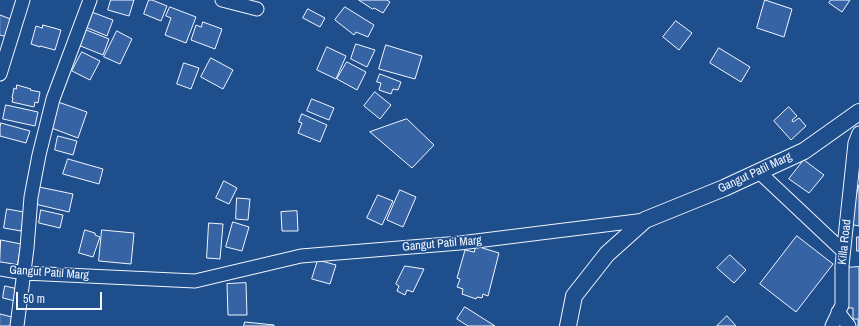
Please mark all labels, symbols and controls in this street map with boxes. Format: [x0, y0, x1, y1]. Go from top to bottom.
street label: Gangut Patil Marg [716, 150, 794, 196]
street label: Killa Road [835, 219, 855, 265]
street label: Gangut Patil Marg [402, 233, 482, 255]
street label: Gangut Patil Marg [9, 263, 89, 283]
scale bar [18, 284, 104, 310]
text: 50 m [23, 291, 45, 307]

